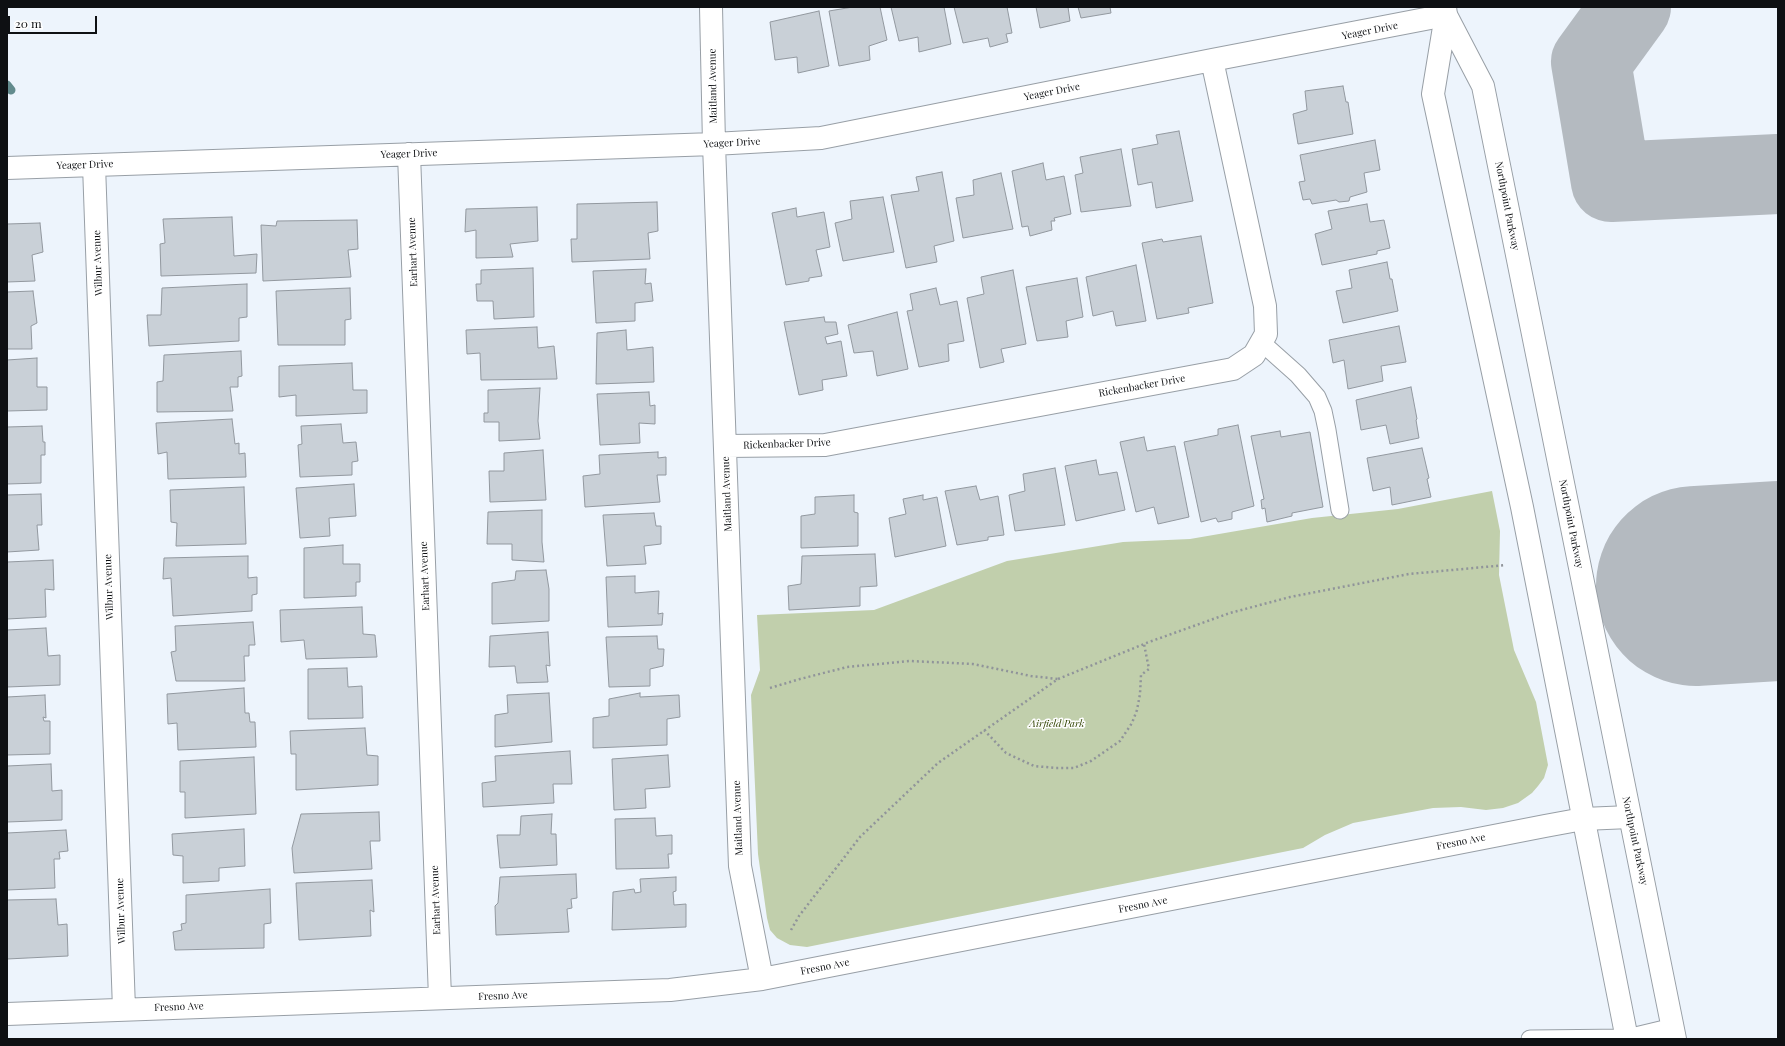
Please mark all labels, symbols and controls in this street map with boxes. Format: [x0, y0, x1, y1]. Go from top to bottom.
scale bar [10, 8, 99, 34]
text: 20 m [15, 15, 42, 31]
street label: Yeager Drive [1341, 20, 1399, 42]
street label: Maitland Avenue [706, 48, 720, 124]
street label: Yeager Drive [1023, 81, 1081, 103]
street label: Yeager Drive [703, 136, 761, 150]
street label: Yeager Drive [380, 147, 438, 161]
street label: Yeager Drive [56, 158, 114, 172]
street label: Northpoint Parkway [1492, 160, 1522, 252]
street label: Earhart Avenue [406, 217, 420, 287]
street label: Wilbur Avenue [91, 230, 105, 296]
street label: Rickenbacker Drive [1098, 372, 1186, 400]
street label: Rickenbacker Drive [743, 436, 831, 452]
street label: Maitland Avenue [720, 456, 734, 532]
street label: Northpoint Parkway [1556, 478, 1586, 570]
street label: Earhart Avenue [418, 541, 432, 611]
street label: Wilbur Avenue [102, 554, 116, 620]
park label: Airfield Park [1030, 718, 1084, 730]
street label: Maitland Avenue [731, 780, 745, 856]
street label: Northpoint Parkway [1620, 795, 1650, 887]
street label: Fresno Ave [1436, 831, 1486, 853]
street label: Earhart Avenue [429, 865, 443, 935]
street label: Wilbur Avenue [114, 878, 128, 944]
street label: Fresno Ave [1118, 894, 1168, 916]
street label: Fresno Ave [800, 956, 850, 978]
street label: Fresno Ave [478, 989, 528, 1003]
street label: Fresno Ave [154, 1000, 204, 1014]

